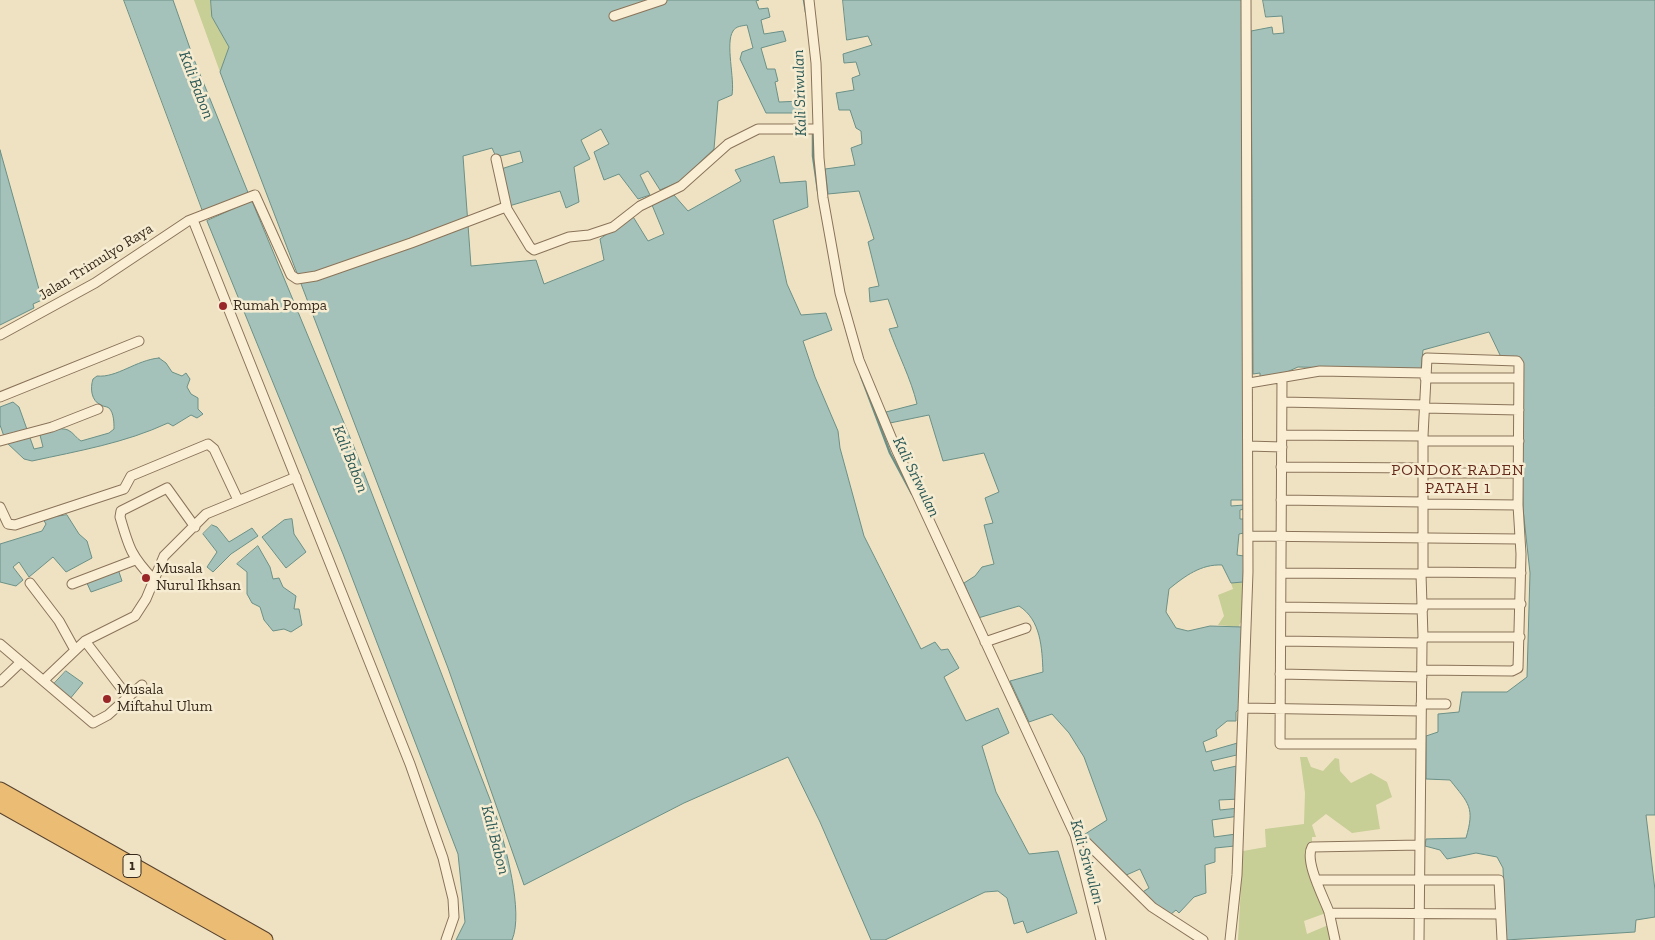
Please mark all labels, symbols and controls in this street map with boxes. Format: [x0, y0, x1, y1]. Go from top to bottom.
water label: Kali Babon [174, 49, 218, 121]
water label: Kali Sriwulan [789, 49, 811, 137]
street label: Jalan Trimulyo Raya [36, 220, 156, 304]
place label: Rumah Pompa [233, 297, 327, 315]
marker: Rumah Pompa [217, 300, 229, 312]
water label: Kali Babon [328, 423, 372, 495]
water label: Kali Sriwulan [888, 434, 944, 520]
district label: PONDOK RADEN PATAH 1 [1390, 460, 1526, 498]
place label: Musala Nurul Ikhsan [156, 560, 241, 595]
marker: Musala Nurul Ikhsan [140, 572, 152, 584]
place label: Musala Miftahul Ulum [117, 681, 212, 716]
marker: Musala Miftahul Ulum [101, 693, 113, 705]
water label: Kali Babon [477, 803, 513, 877]
water label: Kali Sriwulan [1066, 818, 1108, 906]
road number: 1 [123, 854, 141, 878]

